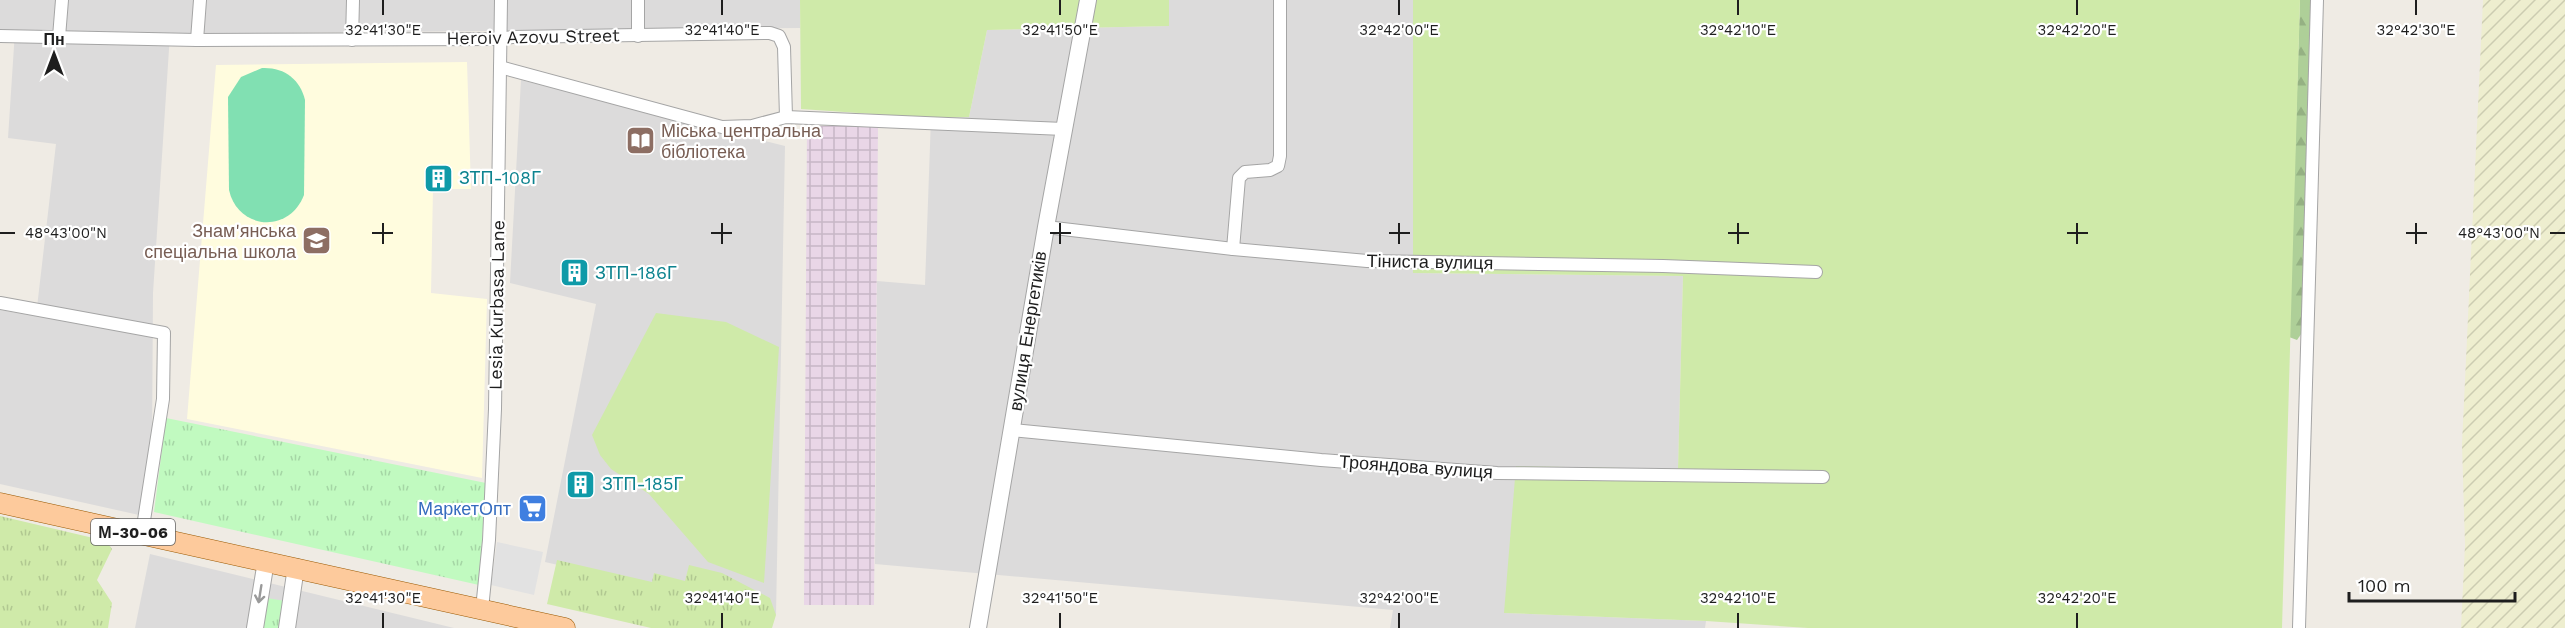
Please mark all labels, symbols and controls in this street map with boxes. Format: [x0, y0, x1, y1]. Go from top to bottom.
text: 32°41'30"E [345, 21, 421, 39]
text: 32°41'40"E [684, 21, 760, 39]
text: 32°41'50"E [1022, 21, 1098, 39]
text: 32°42'00"E [1359, 21, 1439, 39]
text: 32°42'10"E [1700, 21, 1776, 39]
text: 32°42'20"E [2037, 21, 2117, 39]
text: 32°42'30"E [2376, 21, 2456, 39]
north arrow [24, 24, 84, 84]
street label: Heroiv Azovu Street [446, 24, 620, 49]
text: Пн [43, 30, 65, 49]
place label: Міська центральна бібліотека [661, 120, 822, 162]
library icon: Міська центральна бібліотека [624, 125, 656, 157]
building icon: ЗТП-108Г [422, 162, 454, 194]
place label: ЗТП-108Г [459, 167, 541, 188]
place label: Знам'янська спеціальна школа [144, 220, 297, 262]
street label: Lesia Kurbasa Lane [485, 220, 508, 390]
text: 48°43'00"N [25, 224, 107, 242]
text: 48°43'00"N [2458, 224, 2540, 242]
school or university icon: Знам'янська спеціальна школа [301, 225, 333, 257]
street label: вулиця Енергетиків [1004, 249, 1051, 412]
street label: Тіниста вулиця [1367, 250, 1493, 273]
building icon: ЗТП-186Г [558, 257, 590, 289]
place label: ЗТП-186Г [595, 262, 677, 283]
street label: Трояндова вулиця [1338, 451, 1494, 482]
building icon: ЗТП-185Г [565, 468, 597, 500]
place label: ЗТП-185Г [602, 473, 683, 494]
supermarket icon: МаркетОпт [516, 493, 548, 525]
place label: МаркетОпт [418, 498, 511, 519]
road number: М-30-06 [91, 519, 175, 545]
scale bar [2349, 565, 2516, 603]
text: 100 m [2358, 575, 2411, 596]
one-way arrow [255, 584, 266, 604]
text: 32°41'30"E [345, 589, 421, 607]
text: 32°41'40"E [684, 589, 760, 607]
text: 32°41'50"E [1022, 589, 1098, 607]
text: 32°42'00"E [1359, 589, 1439, 607]
text: 32°42'10"E [1700, 589, 1776, 607]
text: 32°42'20"E [2037, 589, 2117, 607]

